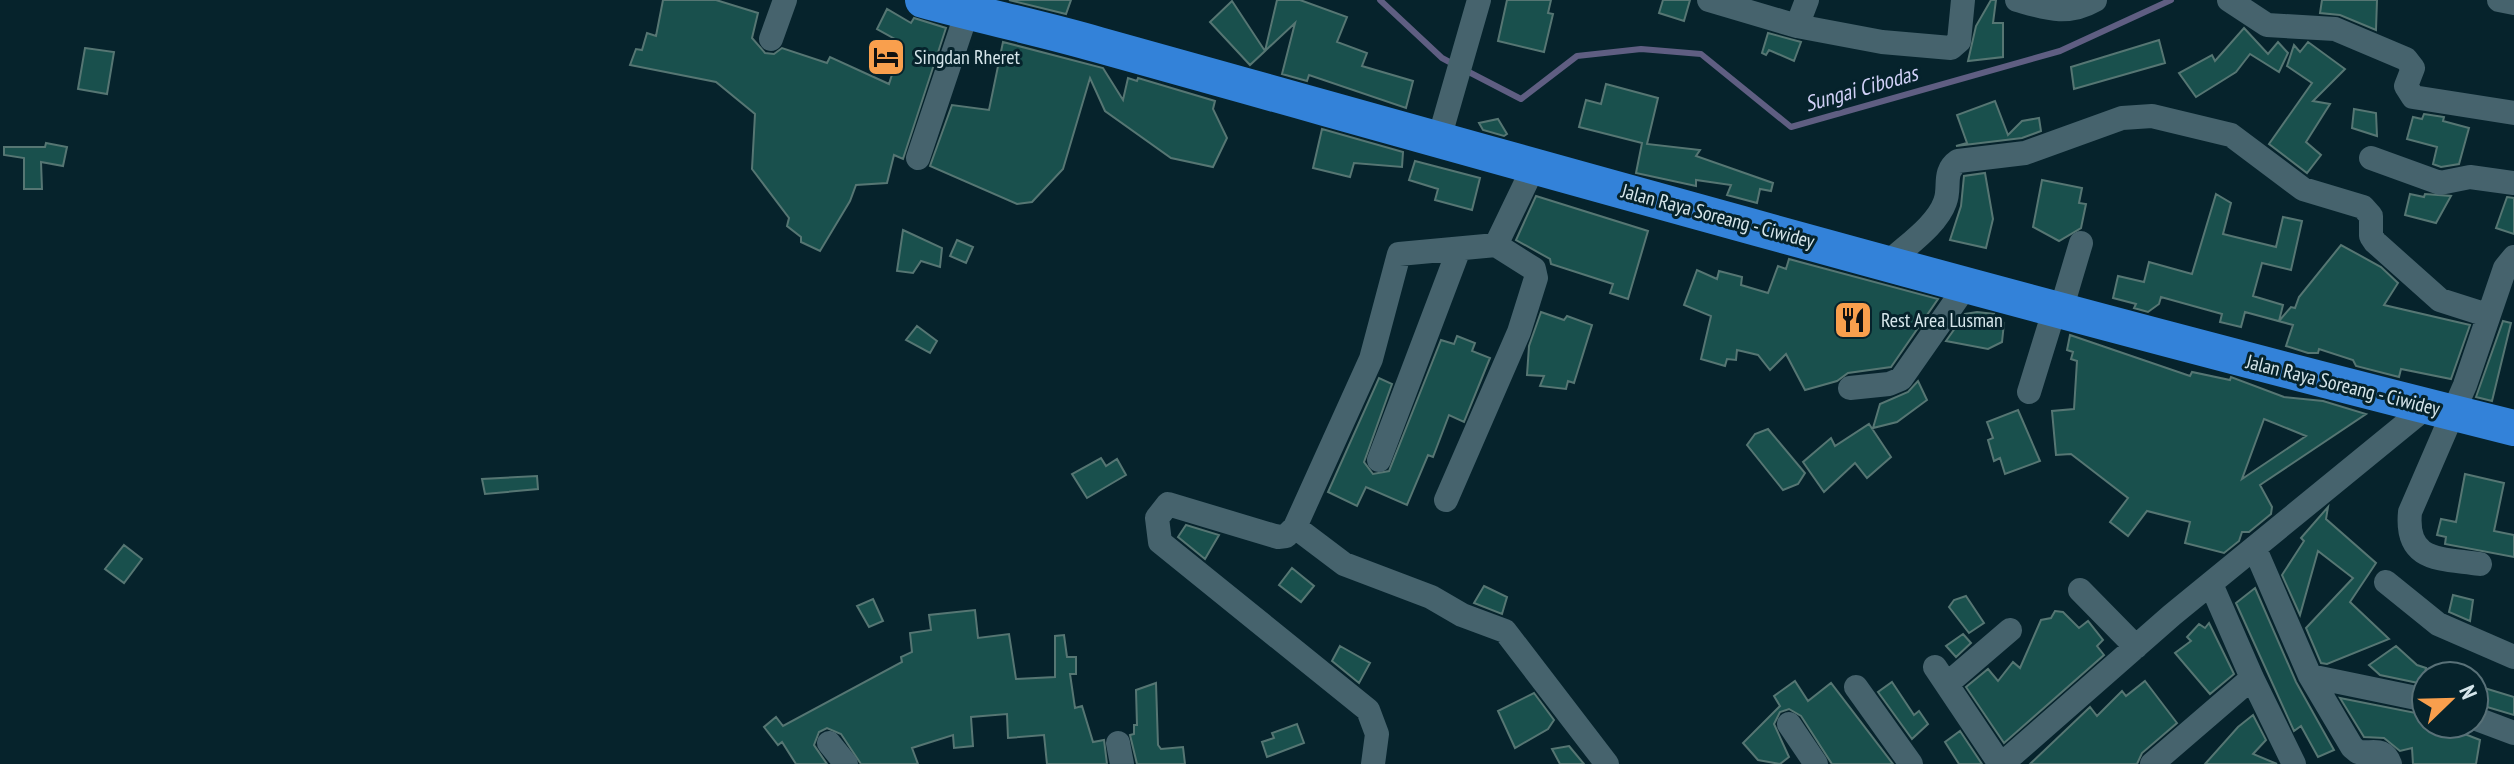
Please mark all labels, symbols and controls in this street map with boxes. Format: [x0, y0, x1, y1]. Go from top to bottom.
hotel icon: Singdan Rheret [865, 36, 907, 78]
place label: Singdan Rheret [914, 44, 1020, 70]
water label: Sungai Cibodas [1801, 58, 1923, 117]
street label: Jalan Raya Soreang - Ciwidey [1618, 177, 1818, 254]
restaurant icon: Rest Area Lusman [1832, 299, 1874, 341]
place label: Rest Area Lusman [1881, 307, 2003, 333]
street label: Jalan Raya Soreang - Ciwidey [2242, 348, 2443, 422]
north arrow [2410, 660, 2490, 740]
text: N [2453, 681, 2484, 703]

